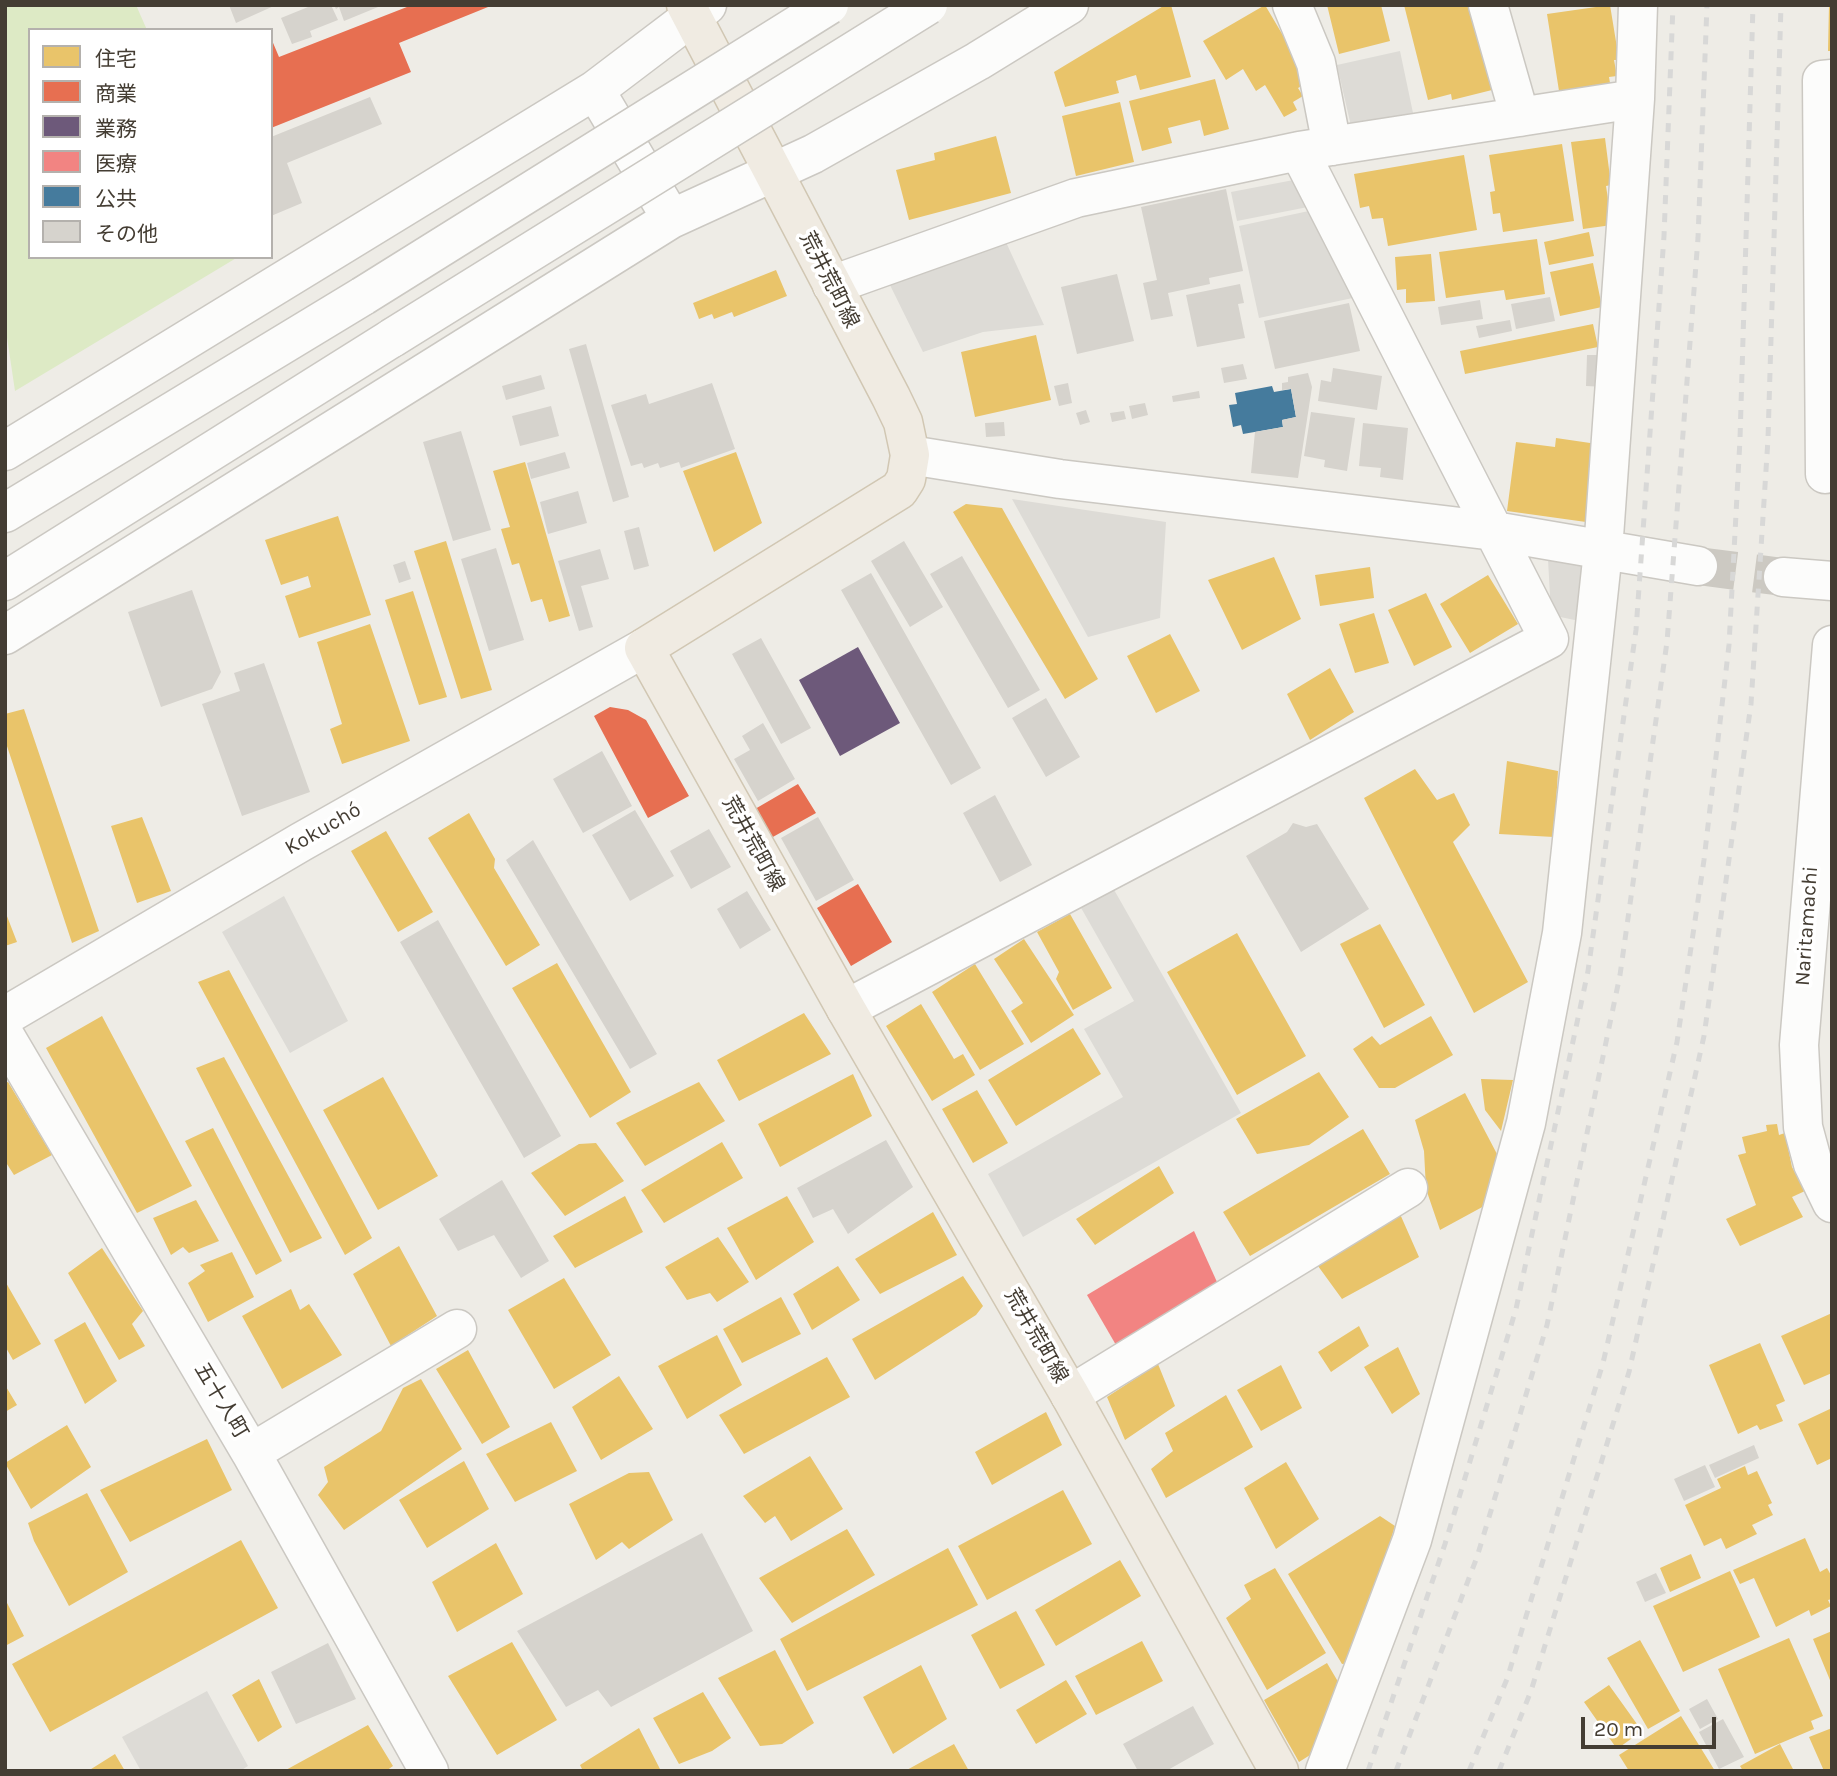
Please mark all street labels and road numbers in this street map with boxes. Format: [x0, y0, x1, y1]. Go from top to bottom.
street label: 荒井荒町線 [794, 228, 864, 332]
street label: 荒井荒町線 [717, 792, 789, 896]
street label: Kokuchó [280, 797, 366, 861]
street label: Naritamachi [1790, 865, 1824, 987]
street label: 荒井荒町線 [999, 1284, 1073, 1388]
street label: 五十人町 [189, 1359, 253, 1443]

